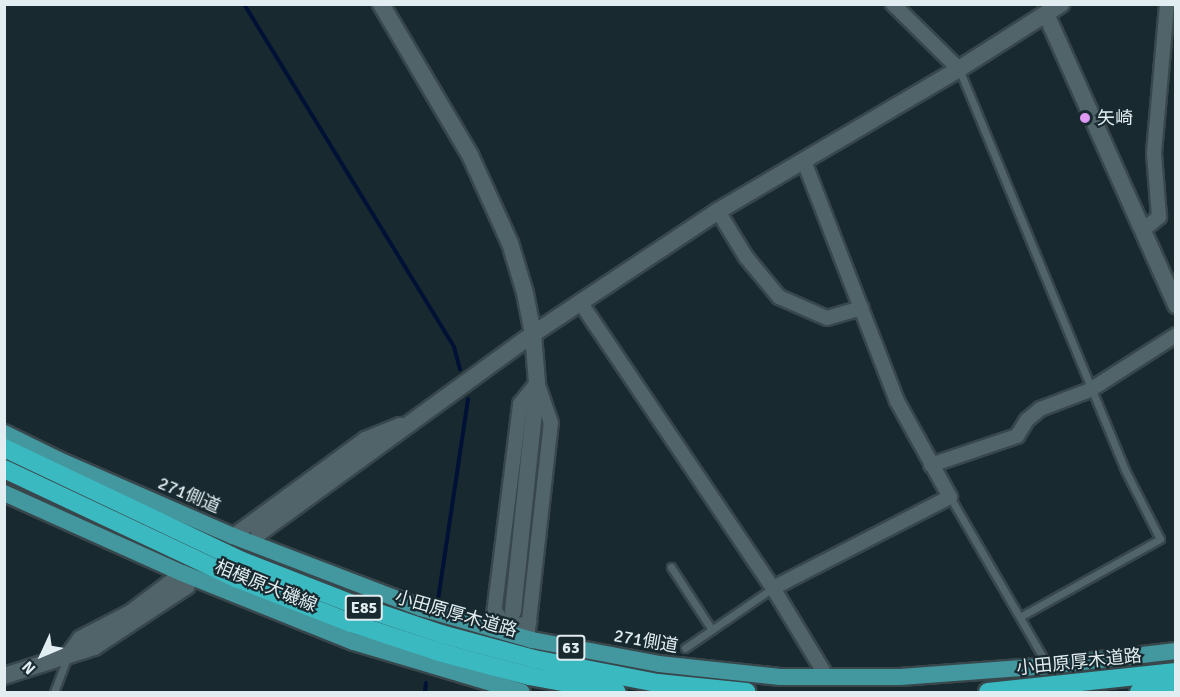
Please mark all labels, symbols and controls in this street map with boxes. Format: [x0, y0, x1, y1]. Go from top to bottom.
place label: 矢崎 [1097, 107, 1133, 129]
marker: 矢崎 [1078, 111, 1092, 125]
street label: 271側道 [155, 472, 223, 518]
street label: 相模原大磯線 [212, 556, 320, 616]
street label: 小田原厚木道路 [392, 586, 520, 642]
road number: E85 [344, 595, 384, 621]
north arrow [12, 625, 72, 685]
street label: 271側道 [612, 625, 680, 657]
road number: 63 [556, 635, 586, 661]
street label: 小田原厚木道路 [1015, 645, 1143, 679]
text: N [18, 657, 40, 678]

